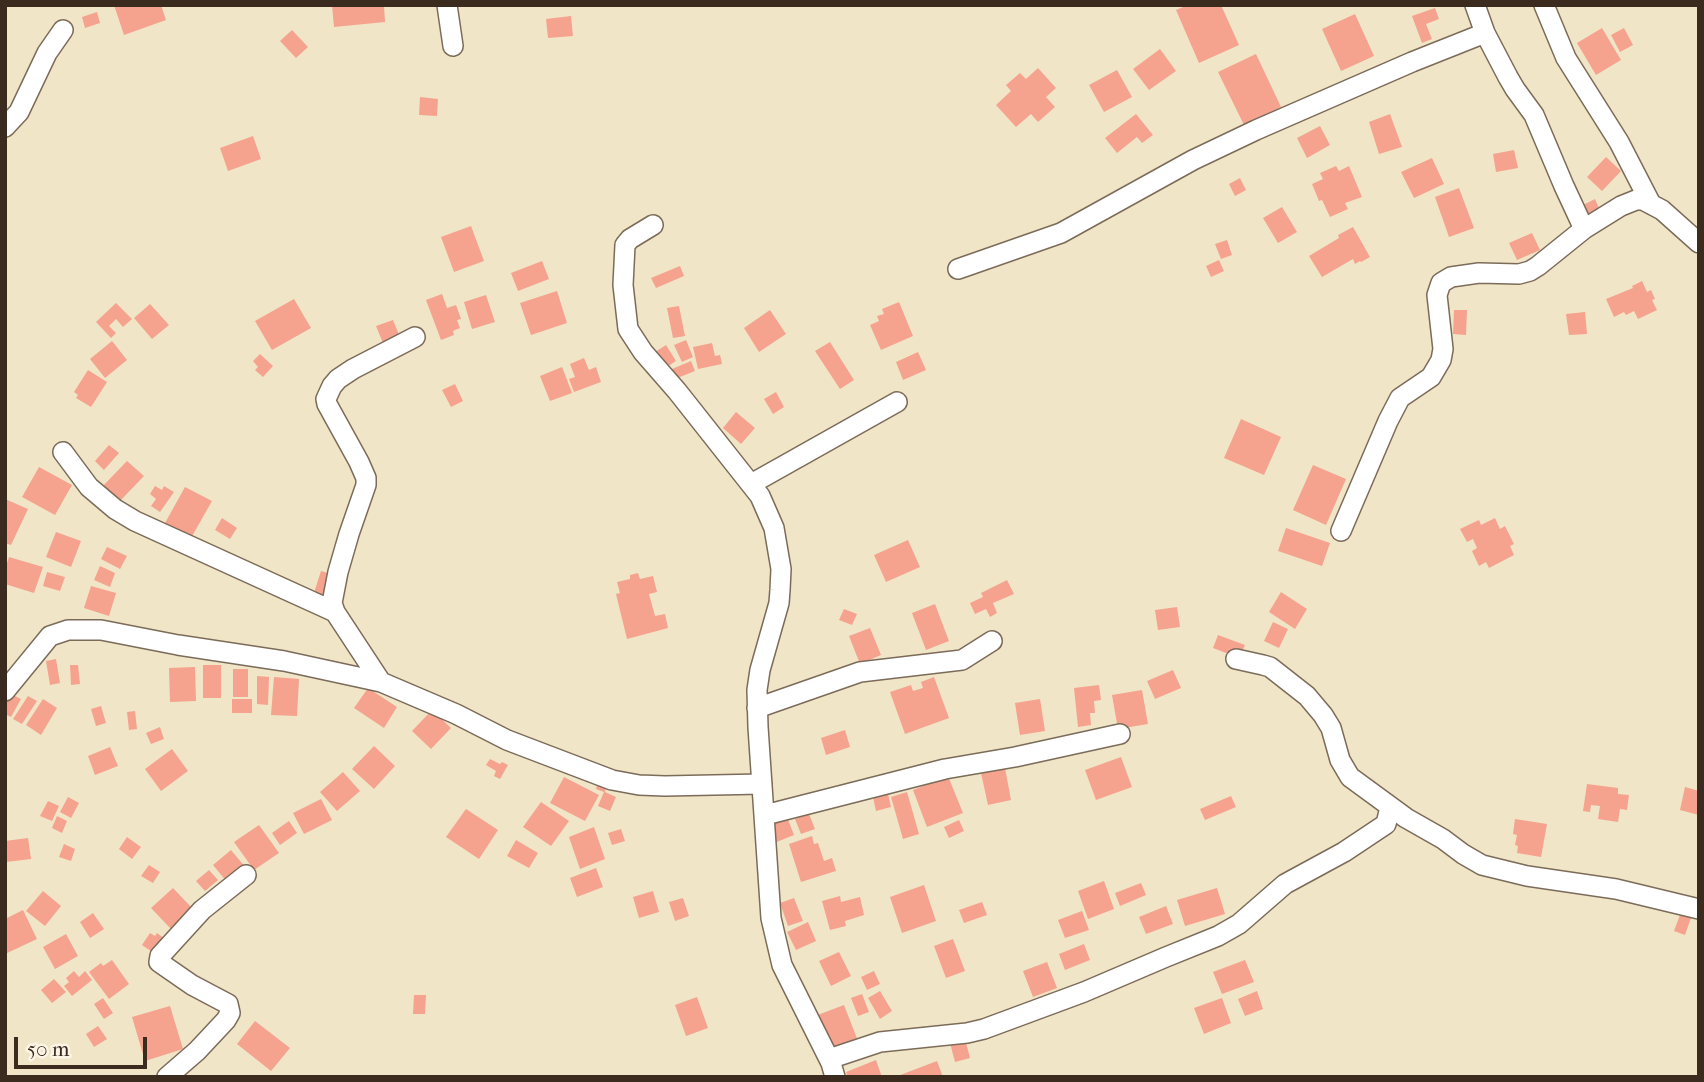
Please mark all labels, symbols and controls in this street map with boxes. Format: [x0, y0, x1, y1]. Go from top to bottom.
scale bar [18, 1023, 150, 1066]
text: 50 m [27, 1037, 70, 1061]

